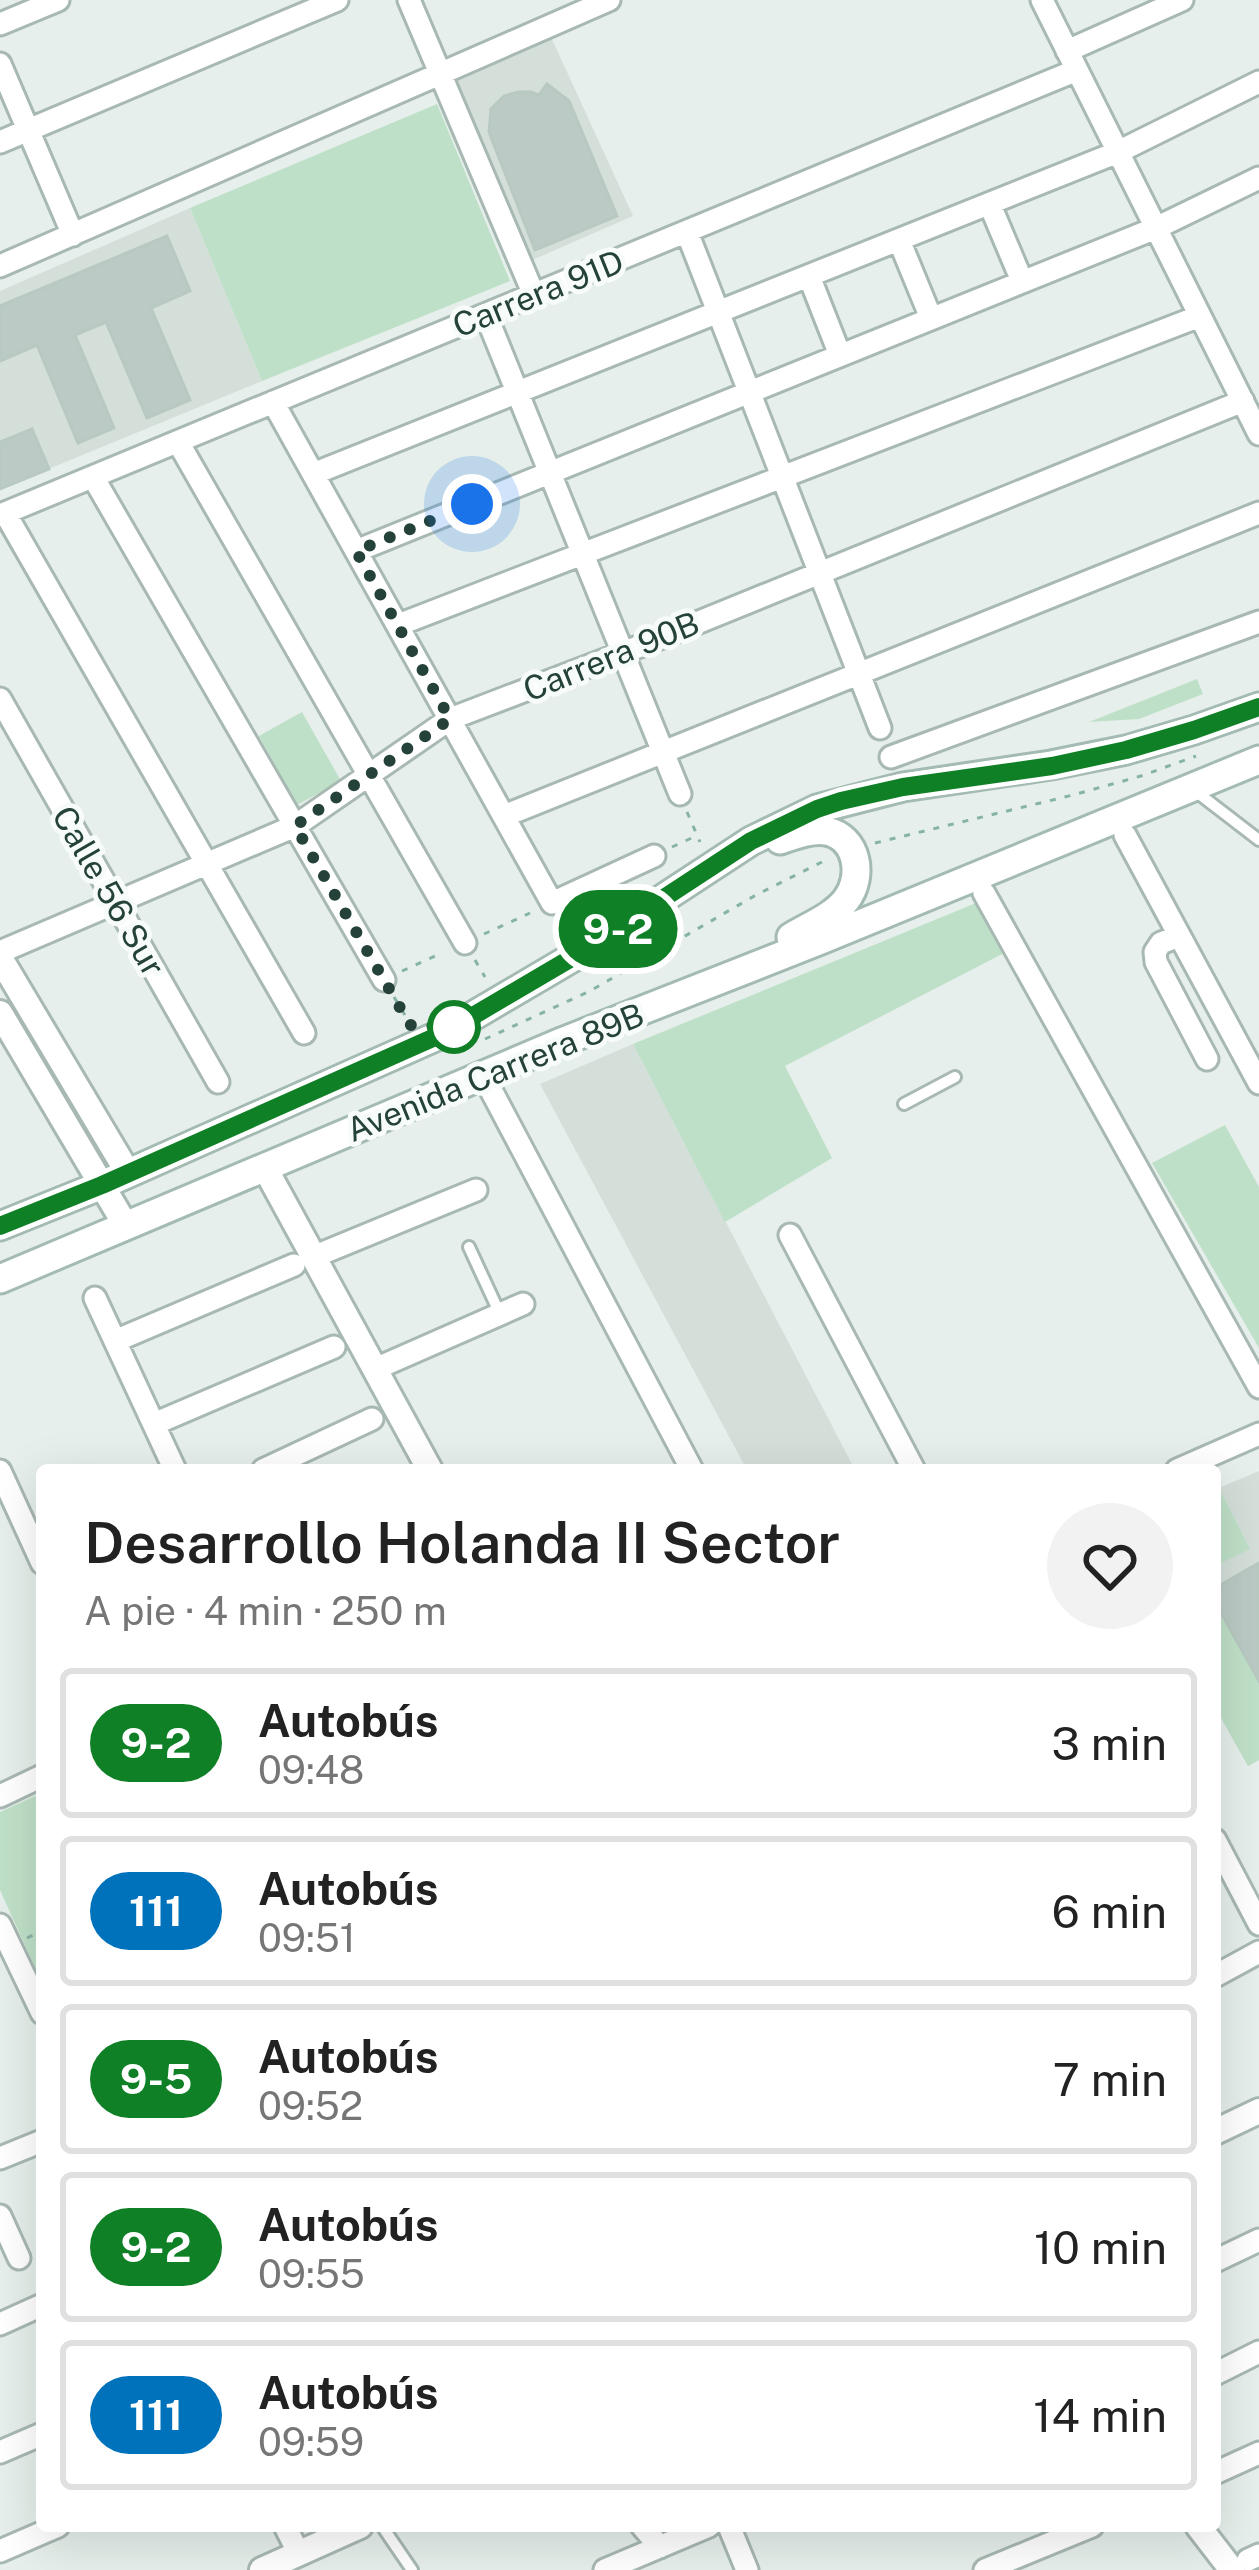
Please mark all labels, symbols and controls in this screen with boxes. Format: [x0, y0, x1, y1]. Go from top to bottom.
street label: Carrera 91D [447, 242, 629, 344]
your location [442, 474, 502, 534]
street label: Carrera 90B [518, 603, 704, 709]
street label: Calle 56 Sur [45, 799, 173, 983]
line badge: 9-2 [549, 890, 687, 968]
text: 9-2 [583, 904, 653, 953]
street label: Avenida Carrera 89B [341, 995, 649, 1149]
unlabelled marker [429, 1002, 479, 1052]
button: heart [1047, 1503, 1173, 1629]
text: Desarrollo Holanda II Sector [84, 1509, 840, 1576]
text: A pie · 4 min · 250 m [84, 1588, 447, 1634]
text: Autobús [258, 1694, 439, 1747]
text: 3 min [1051, 1717, 1167, 1770]
text: 9-2 [121, 1718, 191, 1767]
text: 09:48 [258, 1747, 364, 1793]
text: Autobús [258, 1862, 439, 1915]
text: 6 min [1052, 1885, 1167, 1938]
text: 111 [129, 1886, 183, 1935]
text: 09:51 [258, 1915, 356, 1961]
text: Autobús [258, 2030, 439, 2083]
text: 7 min [1053, 2053, 1167, 2106]
text: 9-5 [120, 2054, 192, 2103]
text: 09:52 [258, 2083, 363, 2129]
text: Autobús [258, 2198, 439, 2251]
text: 10 min [1034, 2221, 1167, 2274]
text: 9-2 [121, 2222, 191, 2271]
text: 09:55 [258, 2251, 365, 2297]
text: Autobús [258, 2366, 439, 2419]
text: 14 min [1033, 2389, 1167, 2442]
text: 111 [129, 2390, 183, 2439]
text: 09:59 [258, 2419, 364, 2465]

